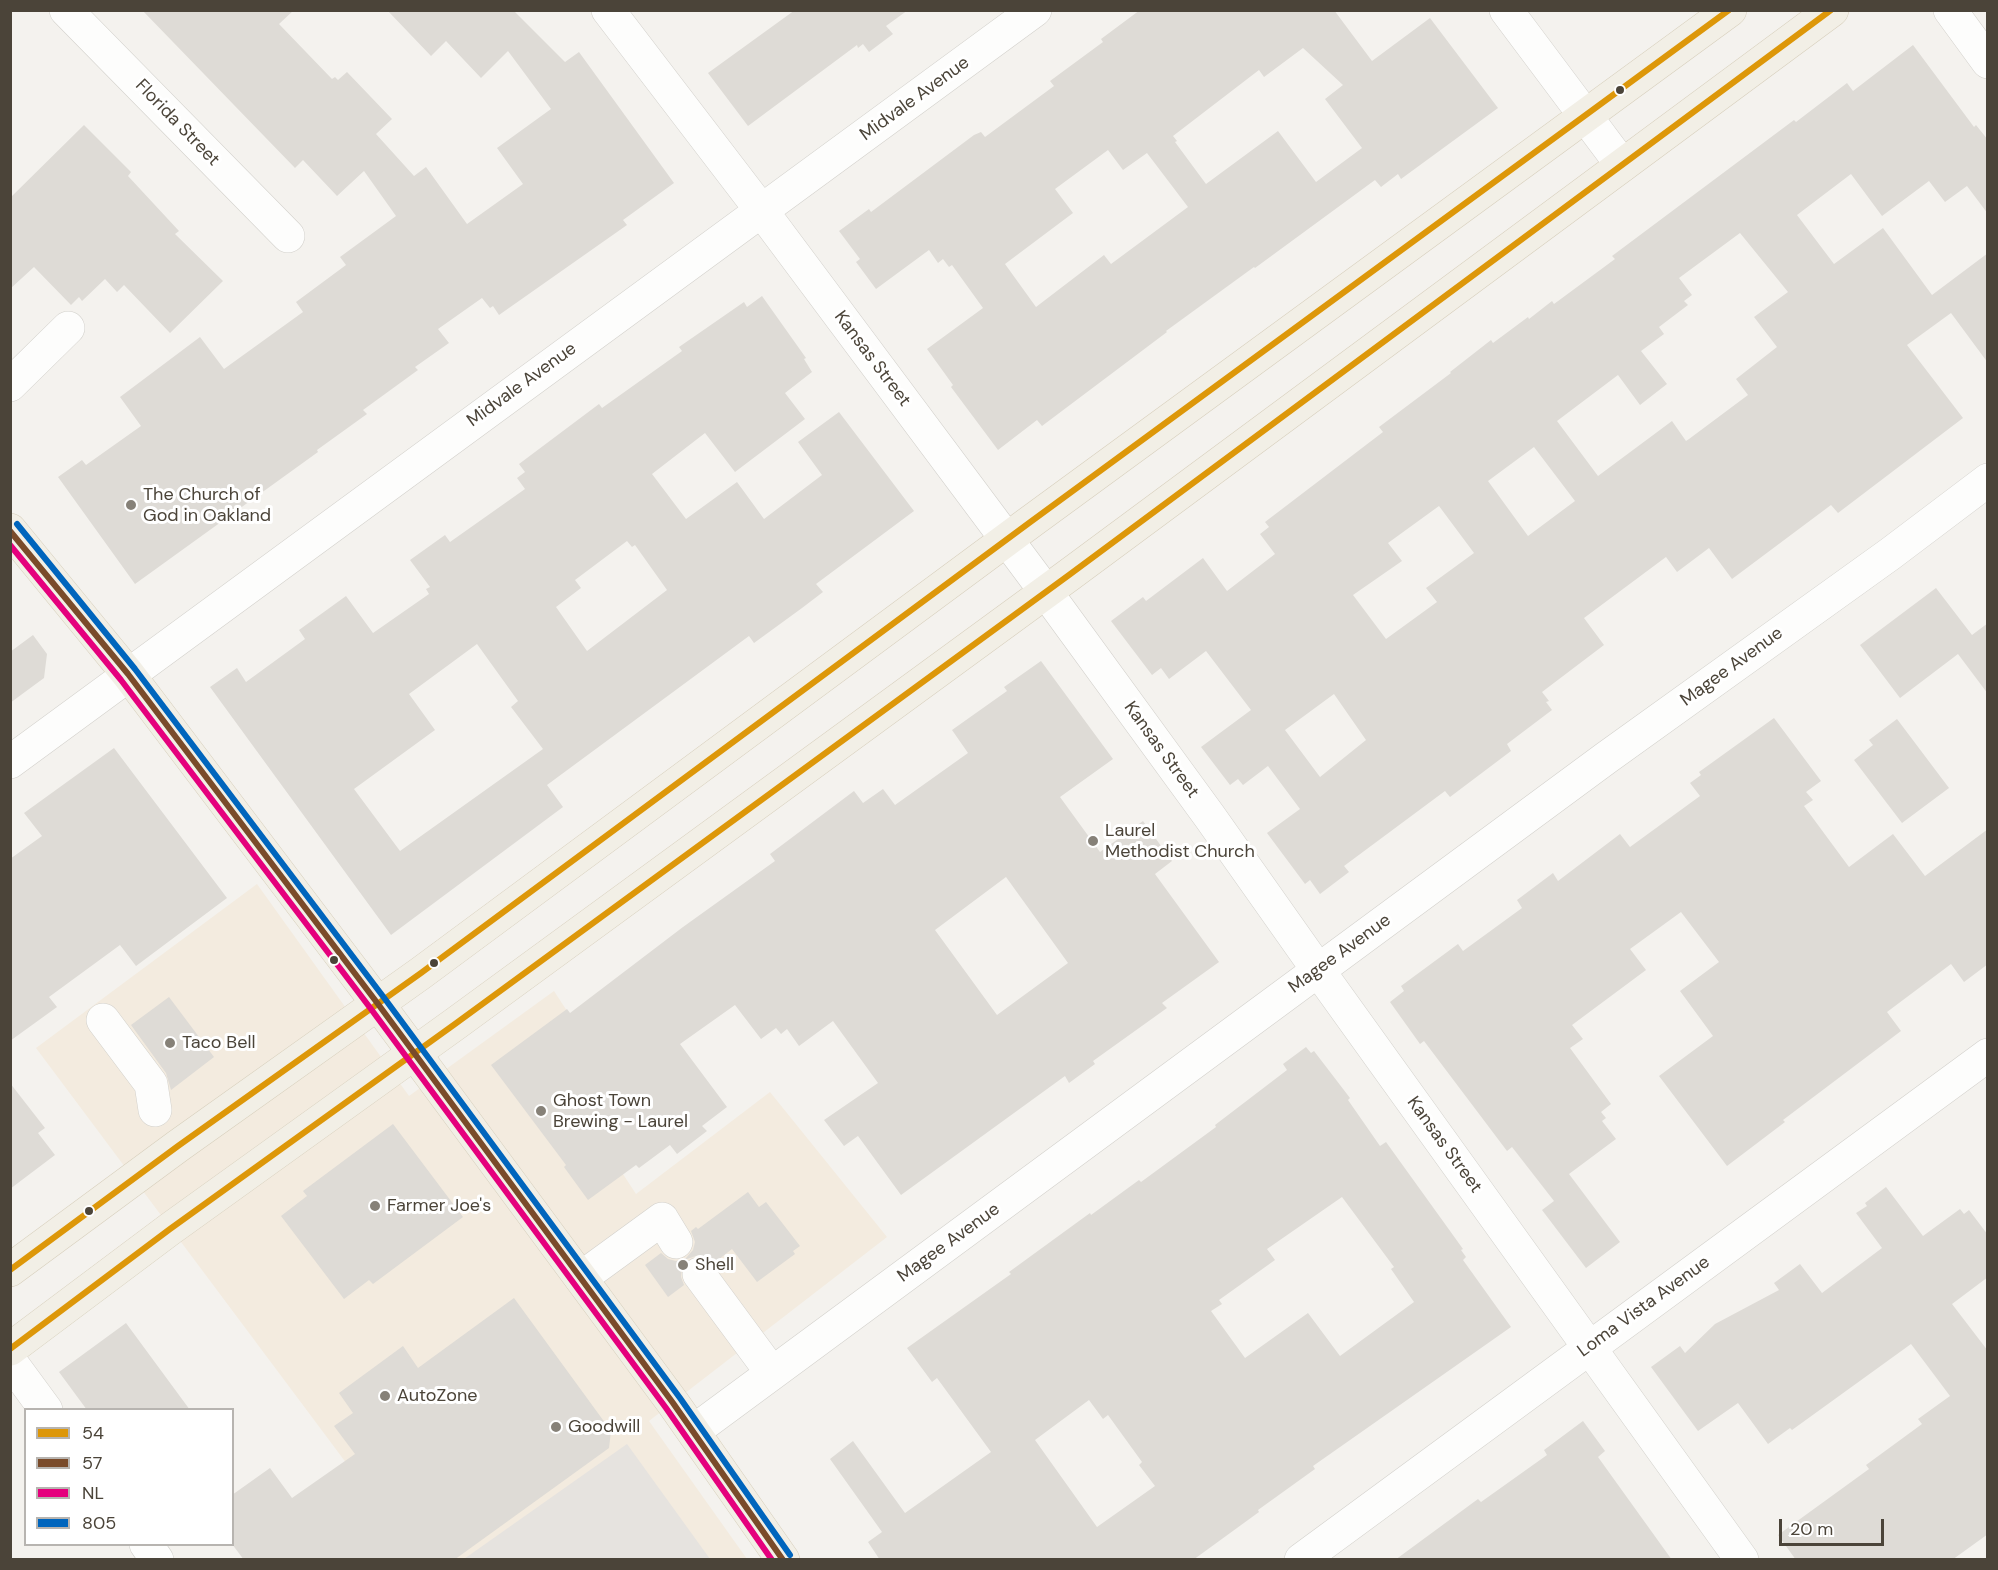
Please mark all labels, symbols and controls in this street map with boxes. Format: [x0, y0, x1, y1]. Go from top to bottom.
street label: Midvale Avenue [856, 52, 974, 146]
street label: Florida Street [130, 75, 224, 171]
unlabelled marker [1614, 84, 1626, 96]
street label: Kansas Street [829, 307, 915, 411]
street label: Midvale Avenue [463, 338, 581, 432]
place label: The Church of God in Oakland [143, 484, 271, 526]
marker: The Church of God in Oakland [124, 498, 138, 512]
street label: Magee Avenue [1677, 623, 1787, 711]
street label: Kansas Street [1119, 698, 1203, 802]
place label: Laurel Methodist Church [1105, 820, 1255, 862]
marker: Laurel Methodist Church [1086, 834, 1100, 848]
street label: Magee Avenue [1285, 910, 1395, 998]
unlabelled marker [328, 954, 340, 966]
unlabelled marker [428, 957, 440, 969]
place label: Taco Bell [182, 1032, 255, 1054]
marker: Taco Bell [163, 1036, 177, 1050]
place label: Ghost Town Brewing - Laurel [553, 1090, 688, 1132]
street label: Kansas Street [1402, 1093, 1486, 1197]
marker: Ghost Town Brewing - Laurel [534, 1104, 548, 1118]
place label: Farmer Joe's [387, 1195, 491, 1217]
marker: Farmer Joe's [368, 1199, 382, 1213]
street label: Magee Avenue [894, 1199, 1004, 1287]
unlabelled marker [83, 1205, 95, 1217]
street label: Loma Vista Avenue [1574, 1252, 1714, 1362]
place label: Shell [695, 1254, 734, 1276]
marker: Shell [676, 1258, 690, 1272]
place label: AutoZone [397, 1385, 478, 1407]
marker: AutoZone [378, 1389, 392, 1403]
legend [24, 1408, 234, 1546]
place label: Goodwill [568, 1416, 640, 1438]
marker: Goodwill [549, 1420, 563, 1434]
text: 54 [82, 1421, 104, 1445]
text: 57 [82, 1451, 102, 1475]
text: NL [82, 1481, 104, 1505]
scale bar [1782, 1507, 1887, 1545]
text: 805 [82, 1511, 116, 1535]
text: 20 m [1790, 1517, 1833, 1541]

